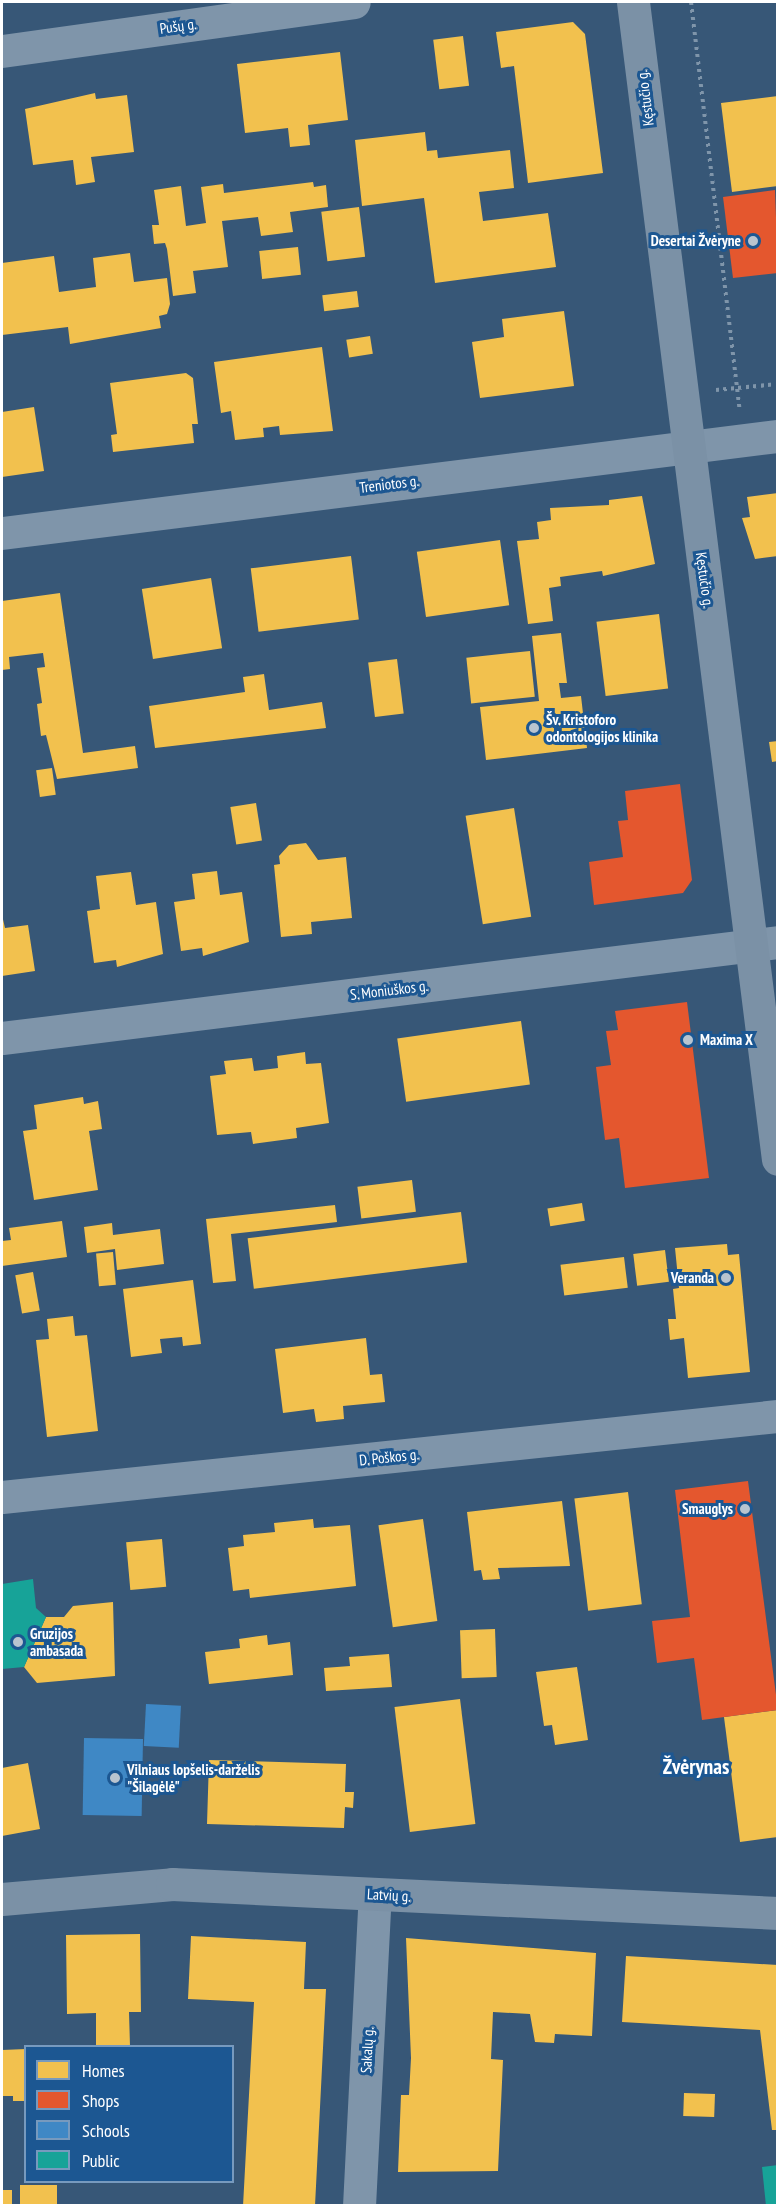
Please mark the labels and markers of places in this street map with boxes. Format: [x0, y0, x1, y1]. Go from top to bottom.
place label: Desertai Žvėryne [651, 232, 741, 250]
marker: Desertai Žvėryne [746, 234, 760, 248]
place label: Šv. Kristoforo odontologijos klinika [546, 710, 658, 745]
marker: Šv. Kristoforo odontologijos klinika [527, 721, 541, 735]
place label: Maxima X [700, 1031, 753, 1049]
marker: Maxima X [681, 1033, 695, 1047]
place label: Veranda [671, 1269, 714, 1287]
marker: Veranda [719, 1271, 733, 1285]
place label: Smauglys [682, 1500, 733, 1518]
marker: Smauglys [738, 1502, 752, 1516]
place label: Gruzijos ambasada [30, 1624, 83, 1659]
marker: Gruzijos ambasada [11, 1635, 25, 1649]
place label: Vilniaus lopšelis-darželis "Šilagėlė" [127, 1760, 260, 1795]
marker: Vilniaus lopšelis-darželis "Šilagėlė" [108, 1771, 122, 1785]

